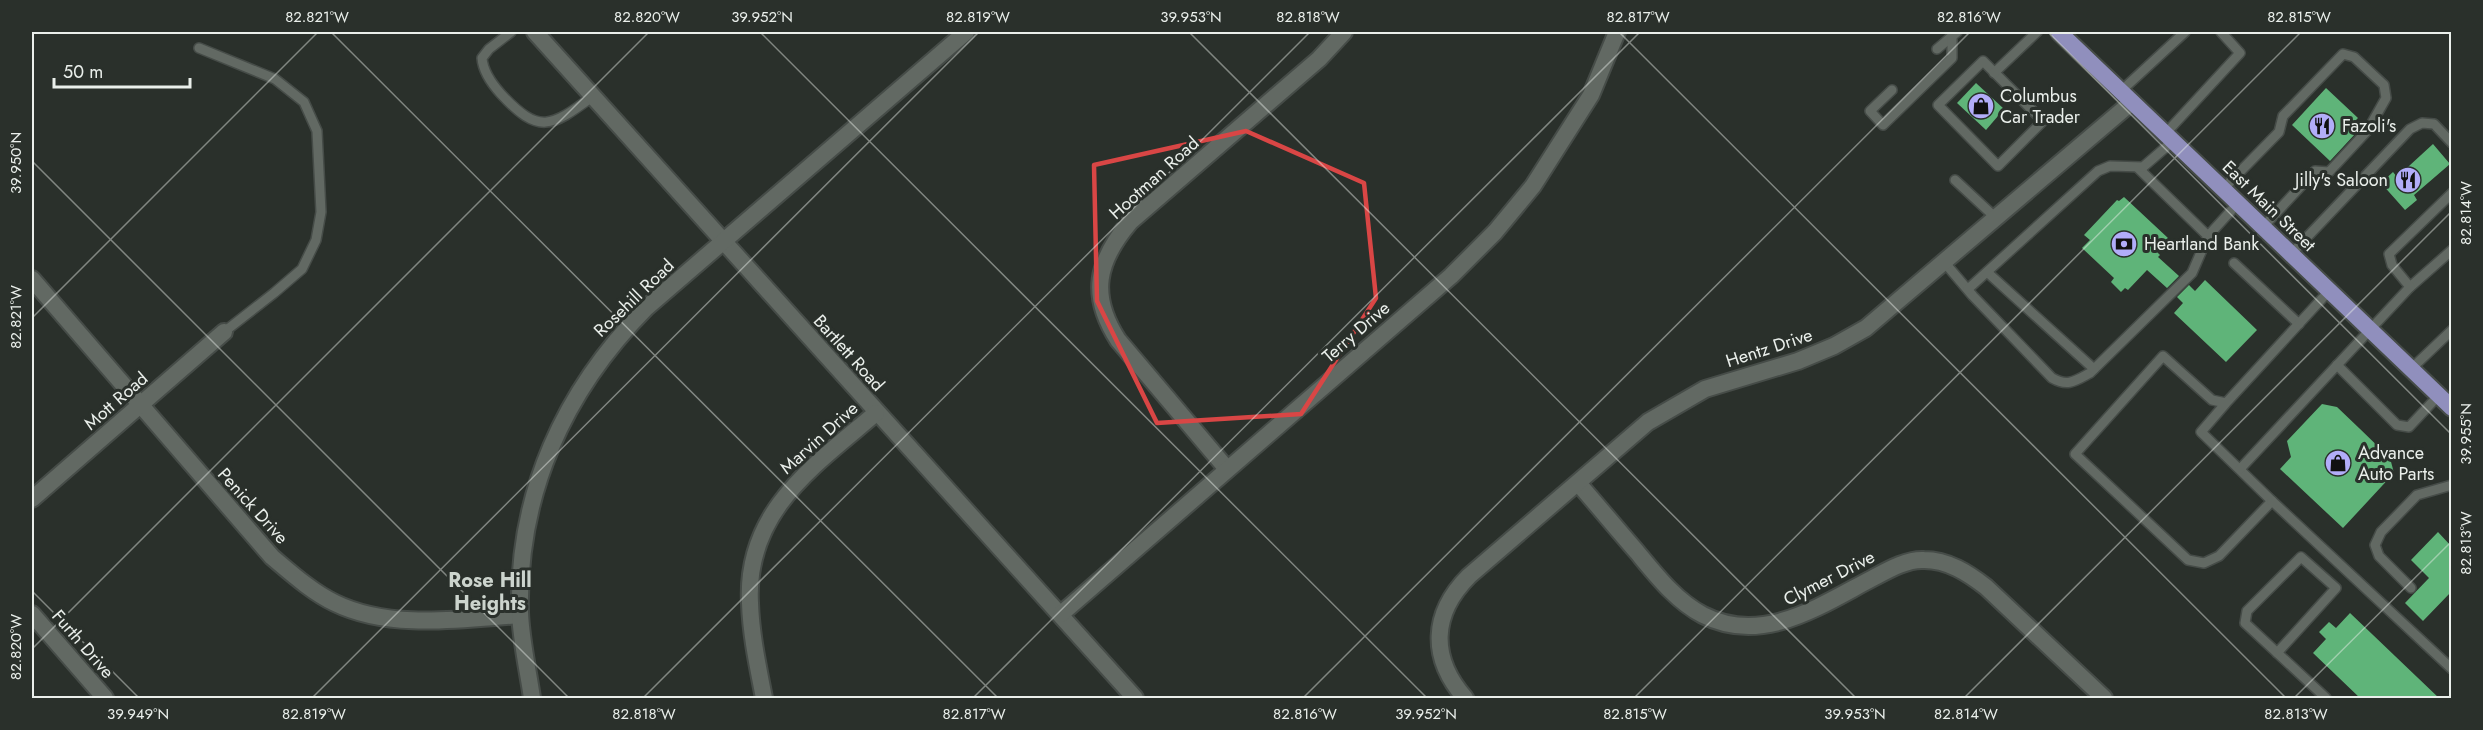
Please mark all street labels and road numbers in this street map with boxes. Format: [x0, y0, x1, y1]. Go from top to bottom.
street label: Hootman Road [1103, 130, 1205, 226]
street label: East Main Street [2216, 155, 2322, 258]
street label: Rosehill Road [588, 253, 680, 343]
street label: Terry Drive [1317, 295, 1395, 369]
street label: Bartlett Road [807, 309, 891, 397]
street label: Hentz Drive [1722, 322, 1816, 374]
street label: Mott Road [78, 366, 154, 436]
street label: Marvin Drive [774, 396, 864, 480]
street label: Penick Drive [212, 462, 294, 550]
street label: Clymer Drive [1779, 544, 1879, 612]
street label: Furth Drive [46, 604, 120, 684]

